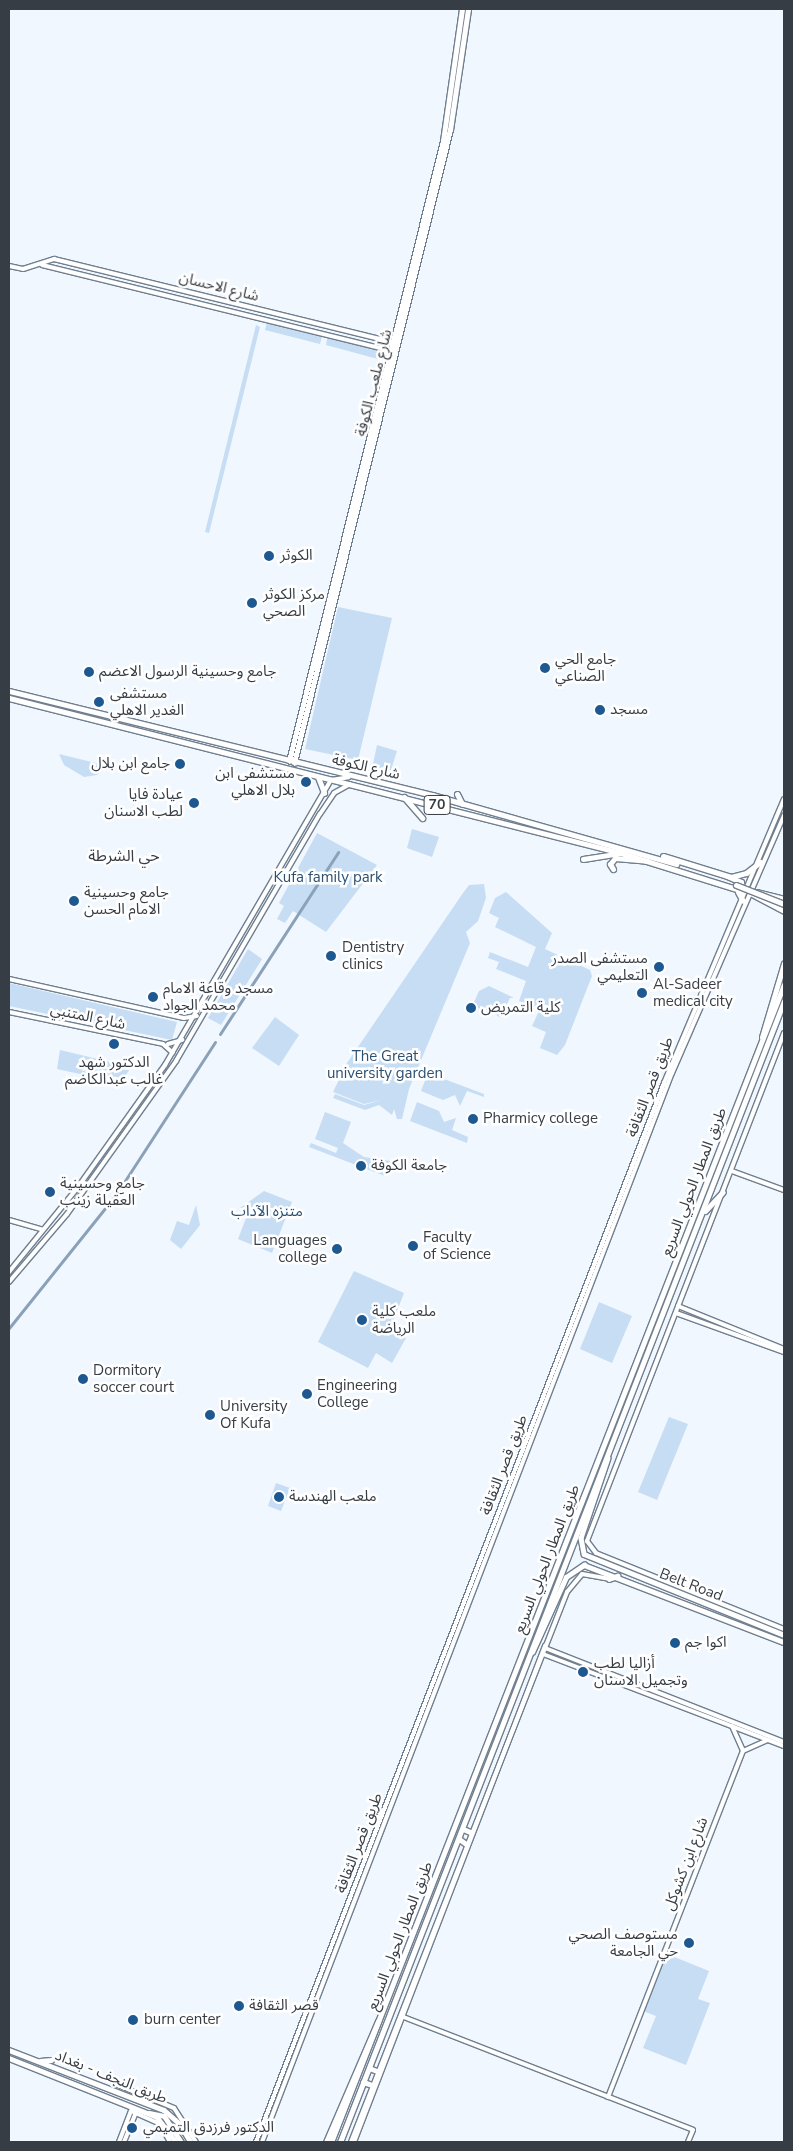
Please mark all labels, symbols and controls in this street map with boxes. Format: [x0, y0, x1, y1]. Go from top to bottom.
street label: شارع الاحسان [177, 268, 261, 306]
street label: شارع ملعب الكوفة [352, 328, 396, 438]
place label: الكوثر [280, 547, 313, 565]
marker: الكوثر [262, 549, 276, 563]
place label: مركز الكوثر الصحي [263, 585, 325, 620]
marker: مركز الكوثر الصحي [245, 596, 259, 610]
place label: جامع الحي الصناعي [555, 650, 616, 685]
marker: جامع الحي الصناعي [539, 662, 551, 674]
place label: جامع وحسينية الرسول الاعضم [99, 663, 276, 681]
marker: جامع وحسينية الرسول الاعضم [83, 666, 95, 678]
place label: مستشفى الغدير الاهلي [110, 684, 184, 719]
marker: مستشفى الغدير الاهلي [92, 695, 106, 709]
place label: مسجد [610, 701, 648, 719]
marker: مسجد [594, 704, 606, 716]
street label: شارع الكوفة [330, 750, 402, 784]
place label: جامع ابن بلال [91, 755, 170, 773]
marker: جامع ابن بلال [174, 758, 186, 770]
place label: مستشفى ابن بلال الاهلي [215, 764, 295, 799]
marker: مستشفى ابن بلال الاهلي [299, 775, 313, 789]
place label: عيادة فايا لطب الاسنان [104, 785, 183, 820]
road number: 70 [423, 794, 451, 816]
marker: عيادة فايا لطب الاسنان [187, 796, 201, 810]
district label: حي الشرطة [88, 846, 160, 866]
park label: Kufa family park [274, 869, 382, 887]
place label: جامع وحسينية الامام الحسن [84, 883, 169, 918]
marker: جامع وحسينية الامام الحسن [68, 895, 80, 907]
place label: Dentistry clinics [342, 938, 404, 973]
marker: Dentistry clinics [324, 949, 338, 963]
place label: مستشفى الصدر التعليمي [552, 949, 648, 984]
marker: مستشفى الصدر التعليمي [652, 960, 666, 974]
place label: Al-Sadeer medical city [653, 975, 733, 1010]
place label: مسجد وقاعة الامام محمد الجواد [163, 979, 273, 1014]
marker: Al-Sadeer medical city [635, 986, 649, 1000]
marker: مسجد وقاعة الامام محمد الجواد [147, 991, 159, 1003]
place label: كلية التمريض [481, 999, 560, 1017]
street label: شارع المتنبي [49, 1000, 127, 1034]
marker: كلية التمريض [465, 1002, 477, 1014]
street label: طريق قصر الثقافة [623, 1034, 677, 1140]
marker: الدكتور شهد غالب عبدالكاضم [107, 1037, 121, 1051]
park label: The Great university garden [327, 1047, 443, 1082]
place label: الدكتور شهد غالب عبدالكاضم [65, 1053, 163, 1088]
street label: طريق المطار الحولي السريع [657, 1105, 731, 1259]
place label: Pharmicy college [483, 1110, 598, 1128]
marker: Pharmicy college [467, 1113, 479, 1125]
place label: جامعة الكوفة [371, 1157, 447, 1175]
marker: جامعة الكوفة [355, 1160, 367, 1172]
place label: جامع وحسينية العقيلة زينب [60, 1174, 145, 1209]
marker: جامع وحسينية العقيلة زينب [44, 1186, 56, 1198]
park label: متنزه الآداب [231, 1203, 303, 1221]
place label: Faculty of Science [423, 1228, 491, 1263]
place label: Languages college [253, 1231, 327, 1266]
marker: Faculty of Science [407, 1240, 419, 1252]
marker: Languages college [331, 1243, 343, 1255]
place label: ملعب كلية الرياضة [372, 1302, 436, 1337]
marker: ملعب كلية الرياضة [356, 1314, 368, 1326]
place label: Dormitory soccer court [93, 1361, 174, 1396]
marker: Dormitory soccer court [77, 1373, 89, 1385]
place label: Engineering College [317, 1376, 397, 1411]
marker: Engineering College [301, 1388, 313, 1400]
place label: University Of Kufa [220, 1397, 288, 1432]
marker: University Of Kufa [204, 1409, 216, 1421]
street label: طريق قصر الثقافة [477, 1412, 531, 1518]
street label: طريق المطار الحولي السريع [510, 1482, 584, 1636]
place label: ملعب الهندسة [289, 1488, 377, 1506]
marker: ملعب الهندسة [273, 1491, 285, 1503]
street label: Belt Road [657, 1565, 725, 1605]
place label: اكوا جم [685, 1634, 727, 1652]
marker: اكوا جم [669, 1637, 681, 1649]
place label: أزاليا لطب وتجميل الاسنان [594, 1654, 688, 1689]
marker: أزاليا لطب وتجميل الاسنان [576, 1665, 590, 1679]
street label: طريق قصر الثقافة [332, 1790, 386, 1896]
street label: شارع ابن كشوكل [660, 1815, 712, 1913]
street label: طريق المطار الحولي السريع [363, 1859, 437, 2013]
place label: مستوصف الصحي حي الجامعة [569, 1925, 678, 1960]
marker: مستوصف الصحي حي الجامعة [682, 1936, 696, 1950]
place label: قصر الثقافة [249, 1997, 319, 2015]
marker: قصر الثقافة [233, 2000, 245, 2012]
place label: burn center [144, 2011, 221, 2029]
marker: burn center [126, 2013, 140, 2027]
street label: طريق النجف - بغداد [52, 2046, 170, 2108]
place label: الدكتور فرزدق التميمي [143, 2119, 274, 2137]
marker: الدكتور فرزدق التميمي [125, 2121, 139, 2135]

